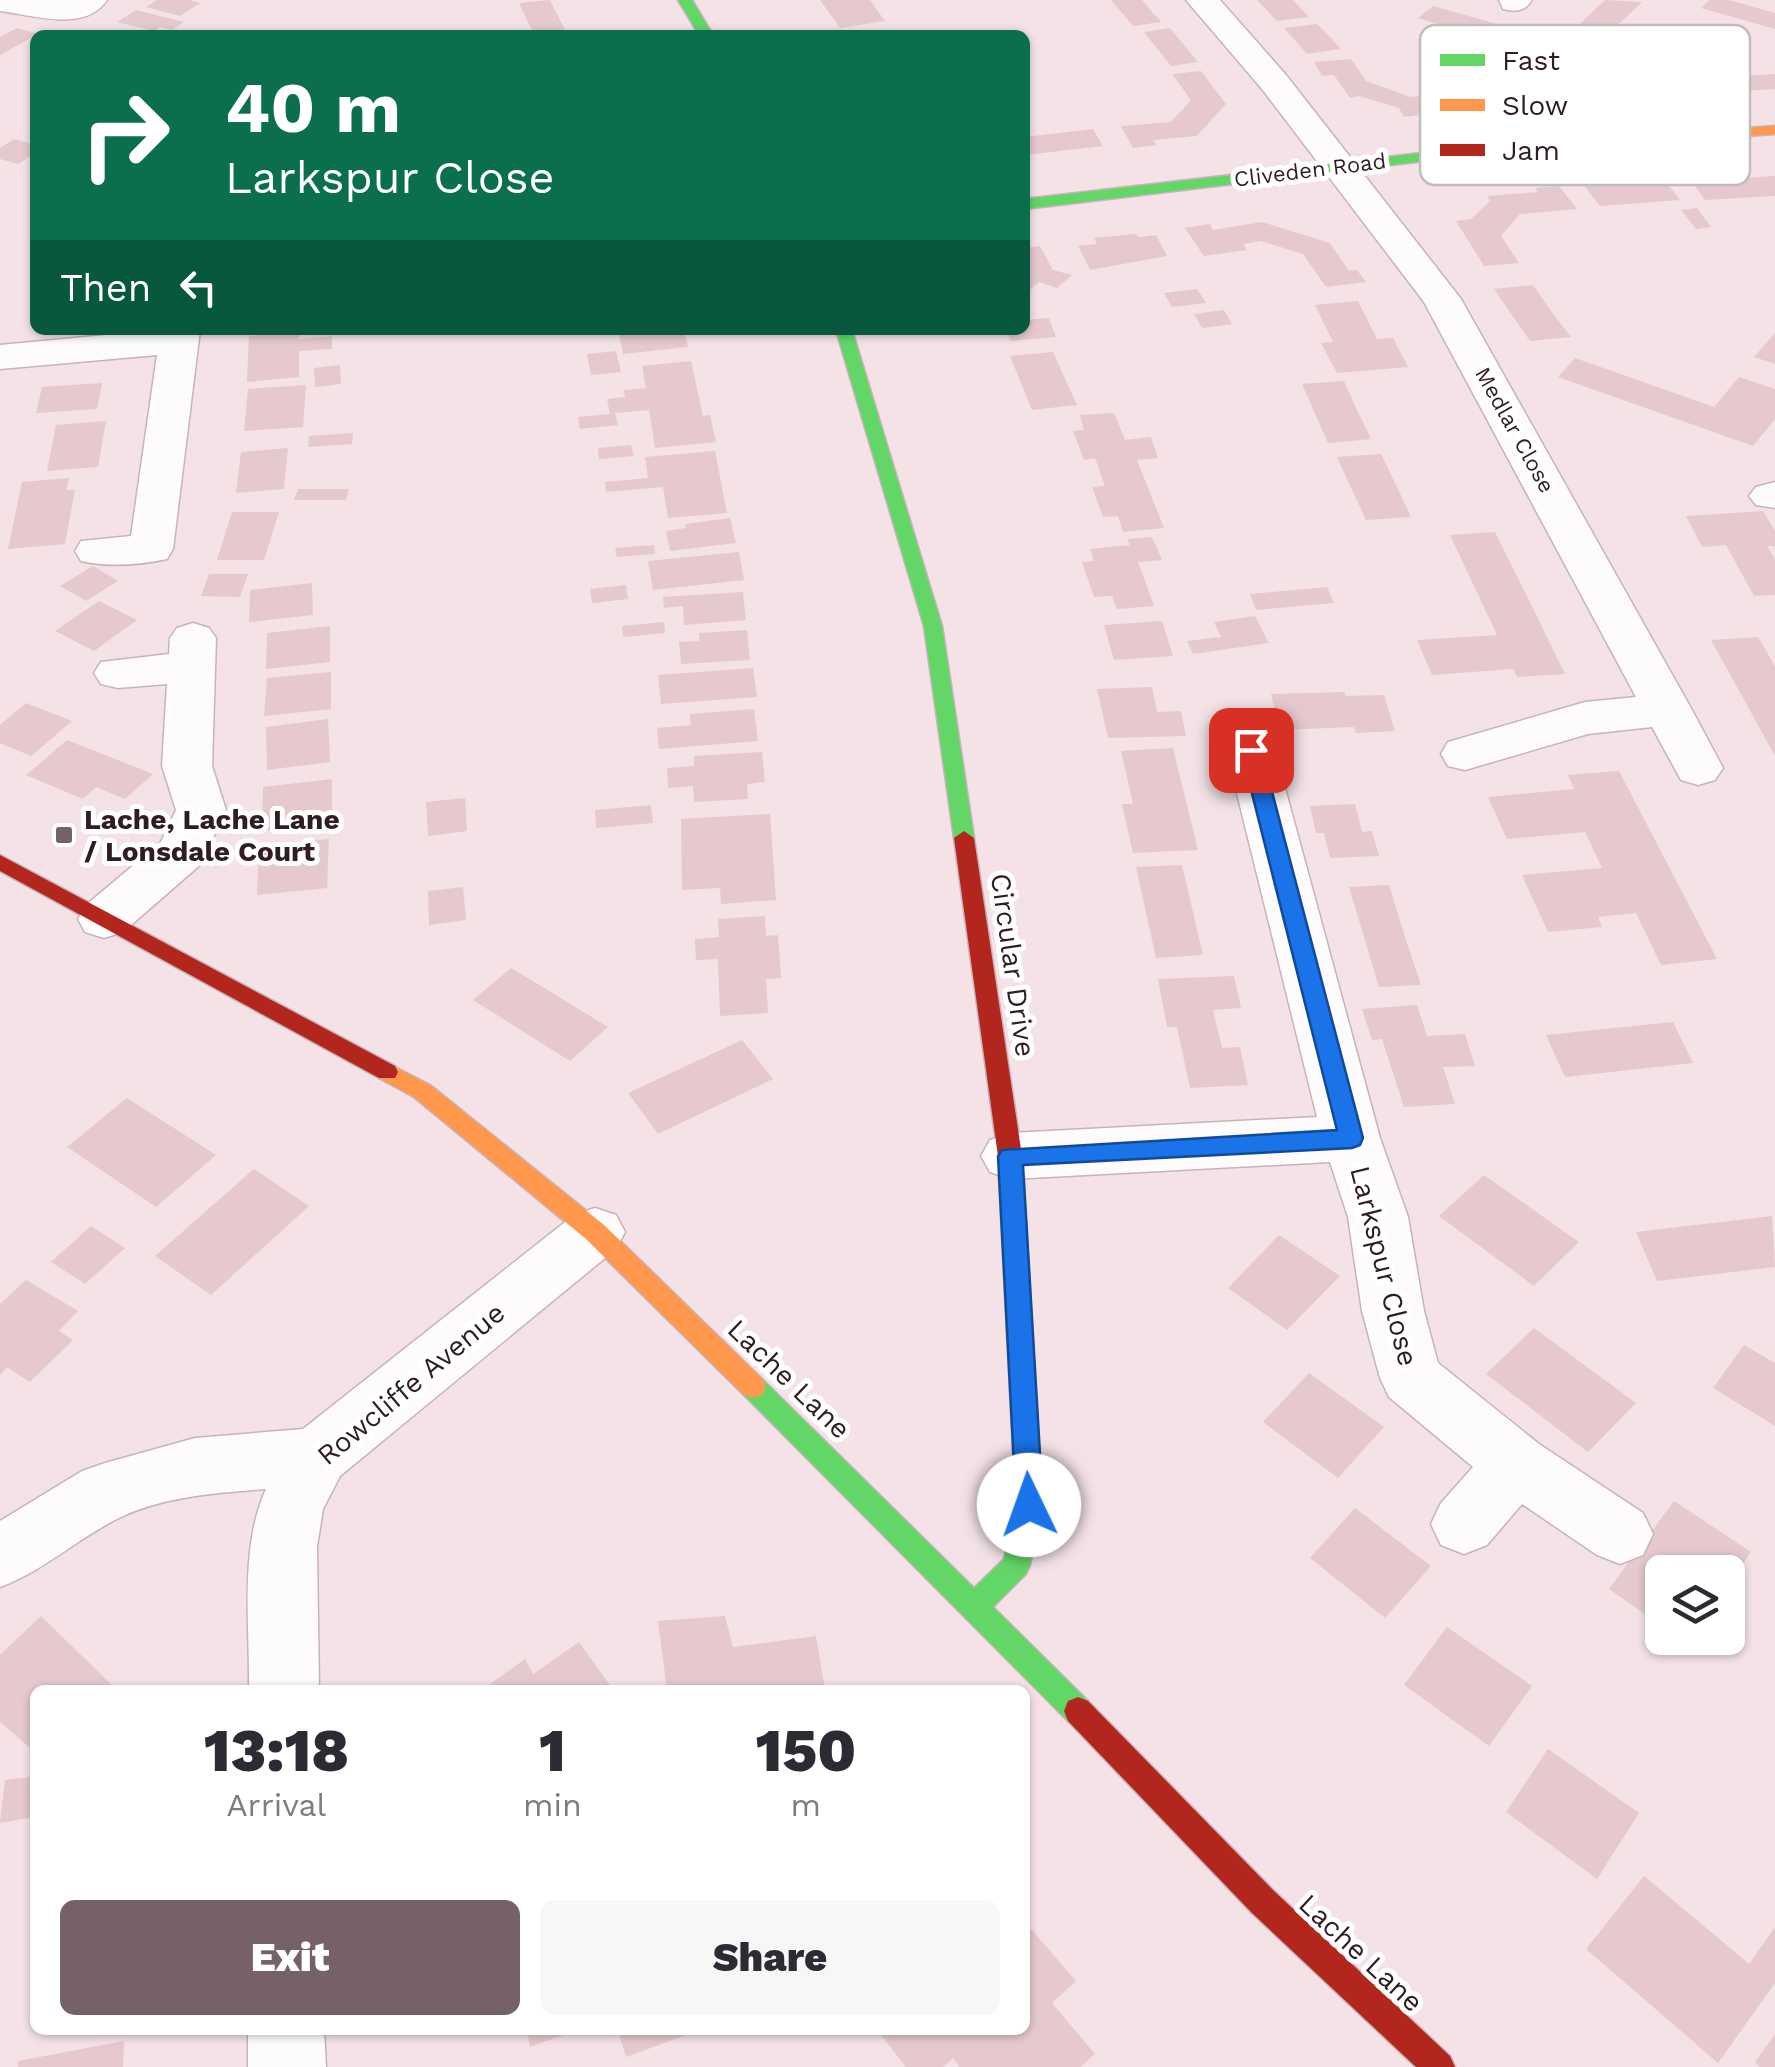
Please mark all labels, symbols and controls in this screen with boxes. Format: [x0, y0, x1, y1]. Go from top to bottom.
legend [1420, 25, 1750, 185]
text: Fast [1502, 44, 1560, 77]
text: 40 m [225, 67, 401, 149]
icon: right [60, 70, 190, 200]
text: Slow [1502, 89, 1568, 122]
text: Jam [1502, 134, 1560, 167]
street label: Cliveden Road [1232, 148, 1388, 192]
text: Larkspur Close [225, 151, 554, 204]
icon: left [171, 260, 226, 315]
text: Then [60, 266, 151, 310]
street label: Medlar Close [1470, 363, 1560, 497]
pin [1209, 708, 1294, 793]
icon: arrive [1224, 723, 1279, 778]
place label: Lache, Lache Lane / Lonsdale Court [84, 803, 340, 868]
marker: Lache, Lache Lane / Lonsdale Court [53, 824, 75, 846]
street label: Circular Drive [984, 871, 1042, 1059]
street label: Larkspur Close [1343, 1163, 1425, 1369]
street label: Rowcliffe Avenue [311, 1296, 511, 1472]
street label: Lache Lane [721, 1312, 857, 1446]
position arrow [977, 1453, 1081, 1557]
map controls [1645, 1555, 1745, 1655]
button: layers [1645, 1555, 1745, 1655]
text: 13:18 [204, 1715, 349, 1786]
text: 1 [539, 1715, 566, 1786]
text: 150 [755, 1715, 856, 1786]
text: Arrival [227, 1786, 326, 1824]
text: min [523, 1786, 582, 1824]
text: m [791, 1786, 821, 1824]
street label: Lache Lane [1292, 1887, 1430, 2019]
button: Exit [60, 1900, 520, 2015]
button: Share [540, 1900, 1000, 2015]

